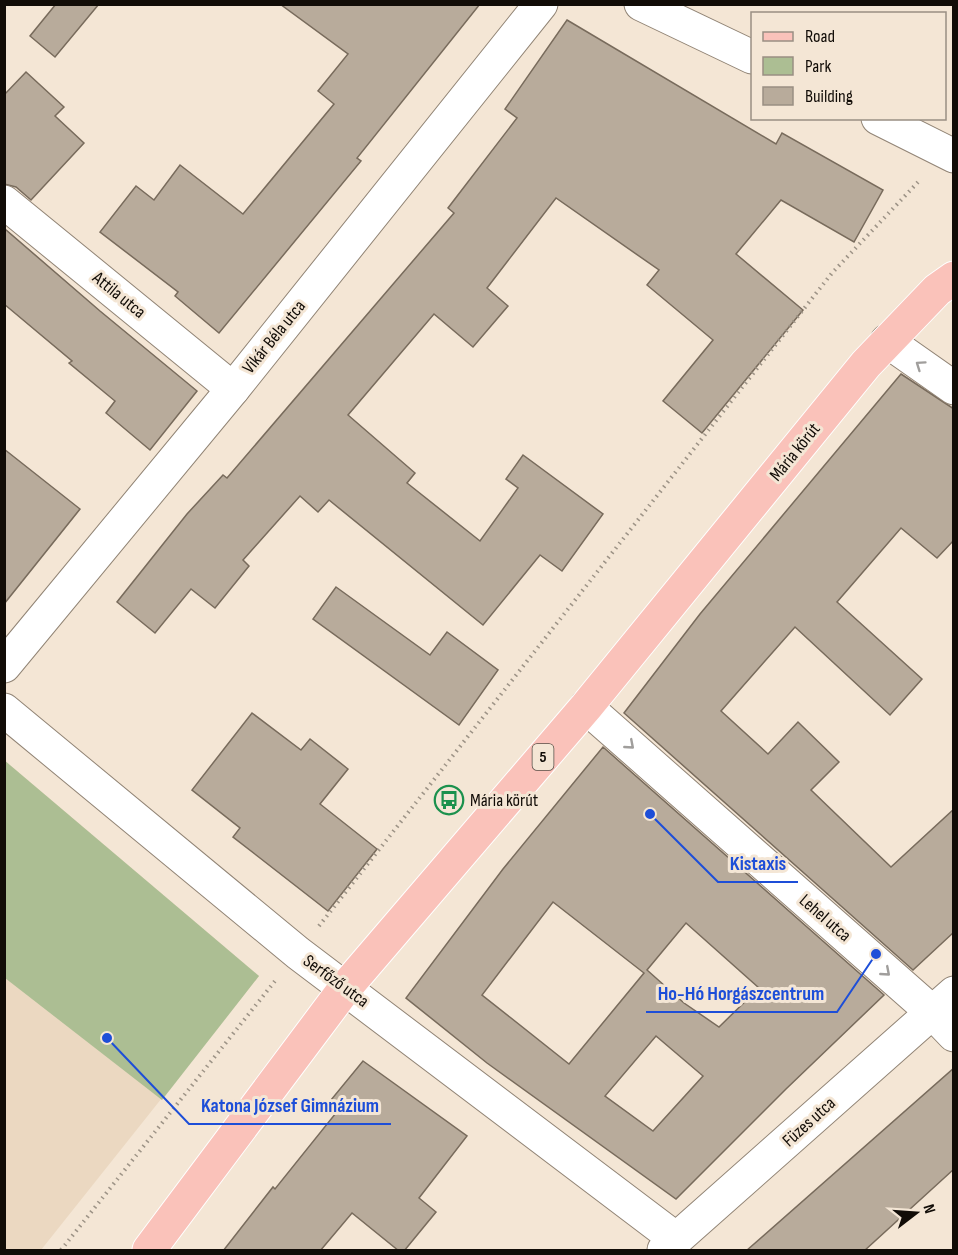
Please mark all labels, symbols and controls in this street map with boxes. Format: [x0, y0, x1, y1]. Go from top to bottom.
legend [751, 12, 946, 120]
text: Road [805, 26, 835, 47]
text: Park [805, 56, 831, 77]
text: Building [805, 86, 853, 107]
street label: Attila utca [88, 267, 150, 323]
street label: Vikár Béla utca [238, 296, 310, 378]
one-way arrow [916, 361, 927, 372]
street label: Mária körút [765, 419, 825, 485]
one-way arrow [623, 738, 634, 749]
road number: 5 [532, 744, 554, 770]
bus stop icon: Mária körút [433, 784, 465, 816]
place label: Mária körút [470, 790, 539, 811]
callout: Kistaxis [718, 844, 798, 882]
text: Kistaxis [730, 852, 787, 876]
street label: Lehel utca [795, 890, 855, 946]
street label: Serfőző utca [299, 950, 373, 1012]
one-way arrow [879, 965, 890, 976]
callout: Ho-Hó Horgászcentrum [646, 974, 837, 1012]
text: Ho-Hó Horgászcentrum [658, 982, 824, 1006]
callout: Katona József Gimnázium [189, 1086, 391, 1124]
street label: Füzes utca [778, 1093, 840, 1151]
text: Katona József Gimnázium [201, 1094, 379, 1118]
north arrow [886, 1183, 946, 1243]
text: N [919, 1202, 939, 1216]

